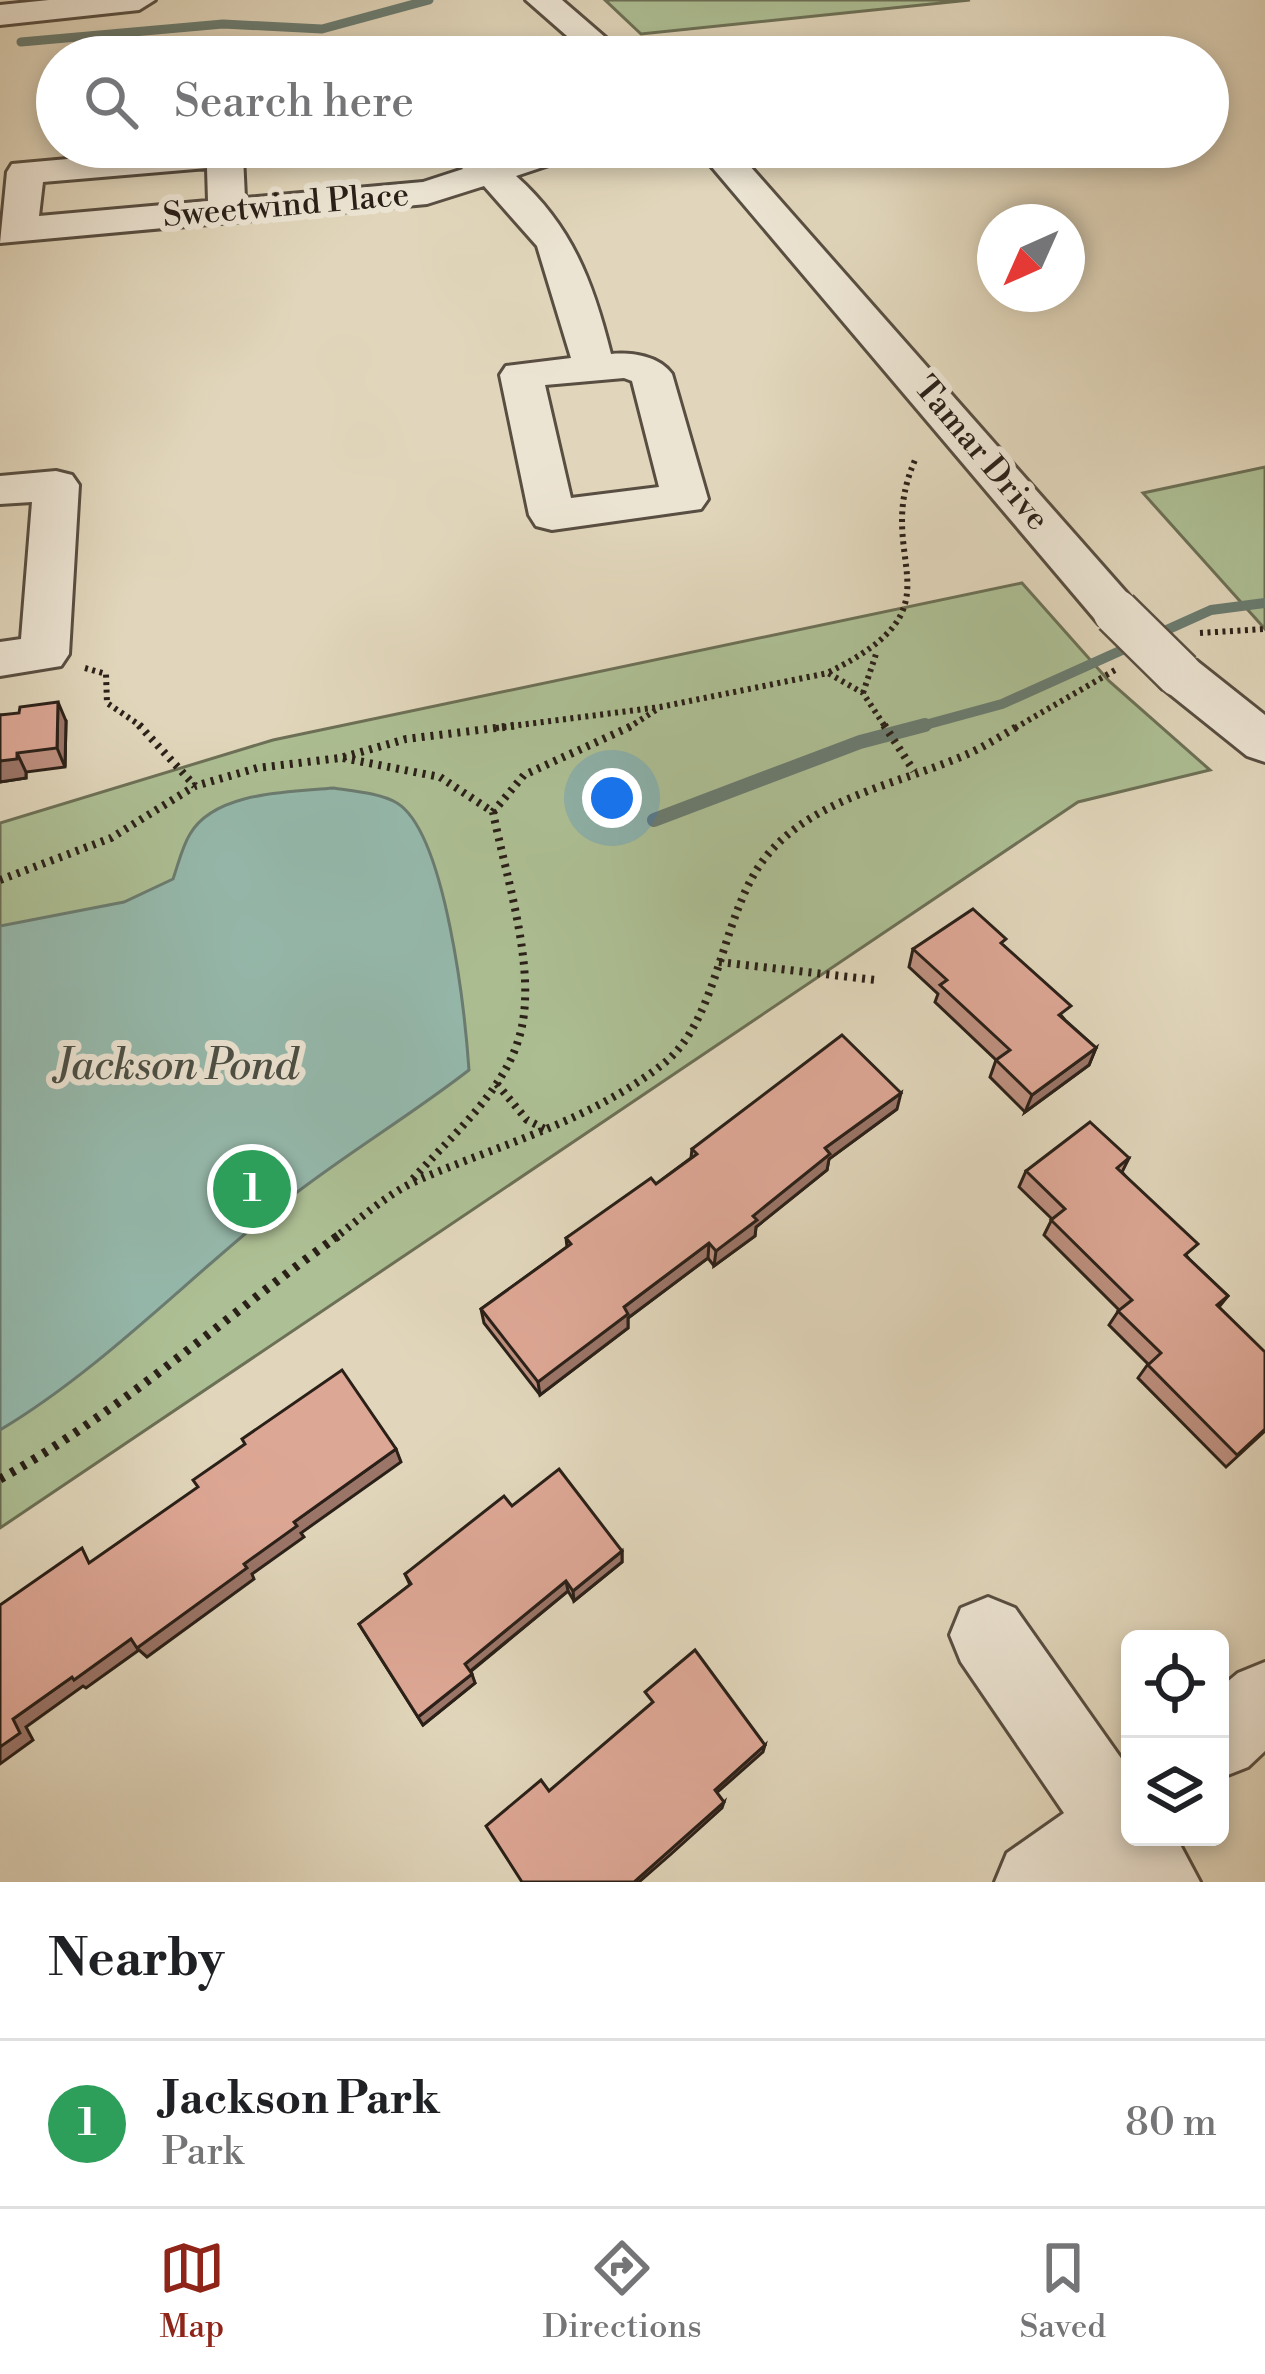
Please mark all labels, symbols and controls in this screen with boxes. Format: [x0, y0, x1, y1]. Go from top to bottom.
search box [36, 36, 1229, 168]
icon: search [78, 69, 144, 135]
text: Search here [174, 74, 414, 131]
street label: Sweetwind Place [161, 175, 411, 237]
north arrow [977, 204, 1085, 312]
street label: Tamar Drive [905, 369, 1057, 539]
your location [582, 768, 642, 828]
water label: Jackson Pond [52, 1040, 301, 1093]
pin: 1 [213, 1144, 291, 1234]
map controls [1121, 1630, 1229, 1846]
button: locate [1121, 1630, 1229, 1738]
button: layers [1121, 1738, 1229, 1846]
text: Nearby [48, 1928, 224, 1992]
text: Jackson Park [162, 2071, 440, 2128]
text: 1 [78, 2099, 96, 2148]
text: 80 m [1125, 2099, 1217, 2148]
text: Park [162, 2128, 243, 2177]
tab: Map [159, 2235, 225, 2348]
tab: Directions [543, 2235, 702, 2348]
tab: Saved [1019, 2235, 1106, 2348]

